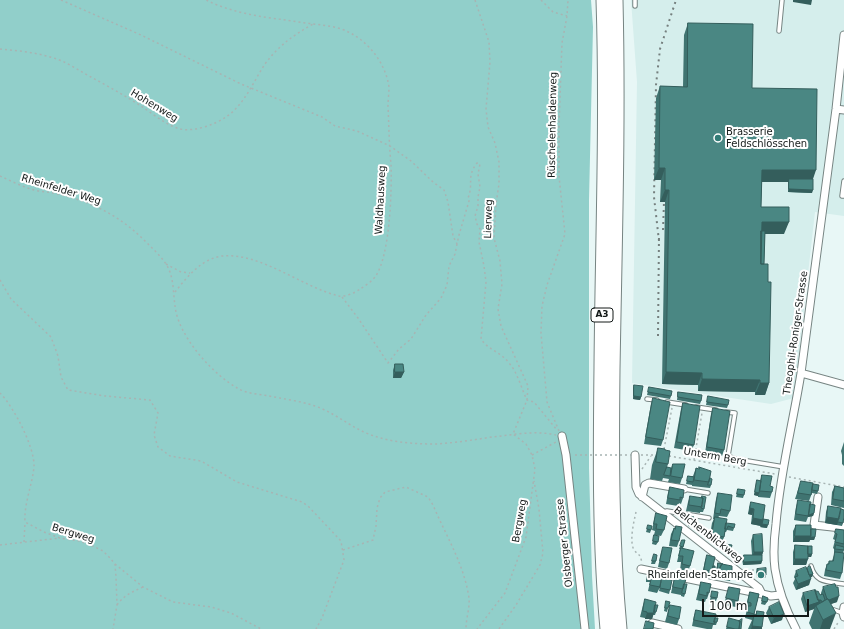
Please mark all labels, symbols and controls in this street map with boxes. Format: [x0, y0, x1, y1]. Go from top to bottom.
street label: Rüschelenhaldenweg [546, 72, 560, 178]
street label: Hohenweg [128, 87, 180, 125]
place label: Brasserie Feldschlösschen [726, 126, 807, 150]
marker: Brasserie Feldschlösschen [713, 133, 723, 143]
street label: Waldhausweg [373, 165, 389, 235]
street label: Rheinfelder Weg [20, 172, 102, 208]
street label: Lierweg [482, 199, 496, 239]
street label: Theophil-Roniger-Strasse [781, 270, 811, 396]
road number: A3 [591, 308, 613, 322]
street label: Unterm Berg [683, 446, 747, 468]
street label: Bergweg [510, 498, 530, 544]
street label: Olsberger Strasse [554, 498, 576, 588]
street label: Belchenblickweg [671, 504, 745, 566]
street label: Bergweg [50, 522, 96, 546]
place label: Rheinfelden-Stampfe [647, 569, 753, 581]
marker: Rheinfelden-Stampfe [756, 570, 766, 580]
scale bar [704, 591, 811, 617]
text: 100 m [709, 599, 747, 613]

